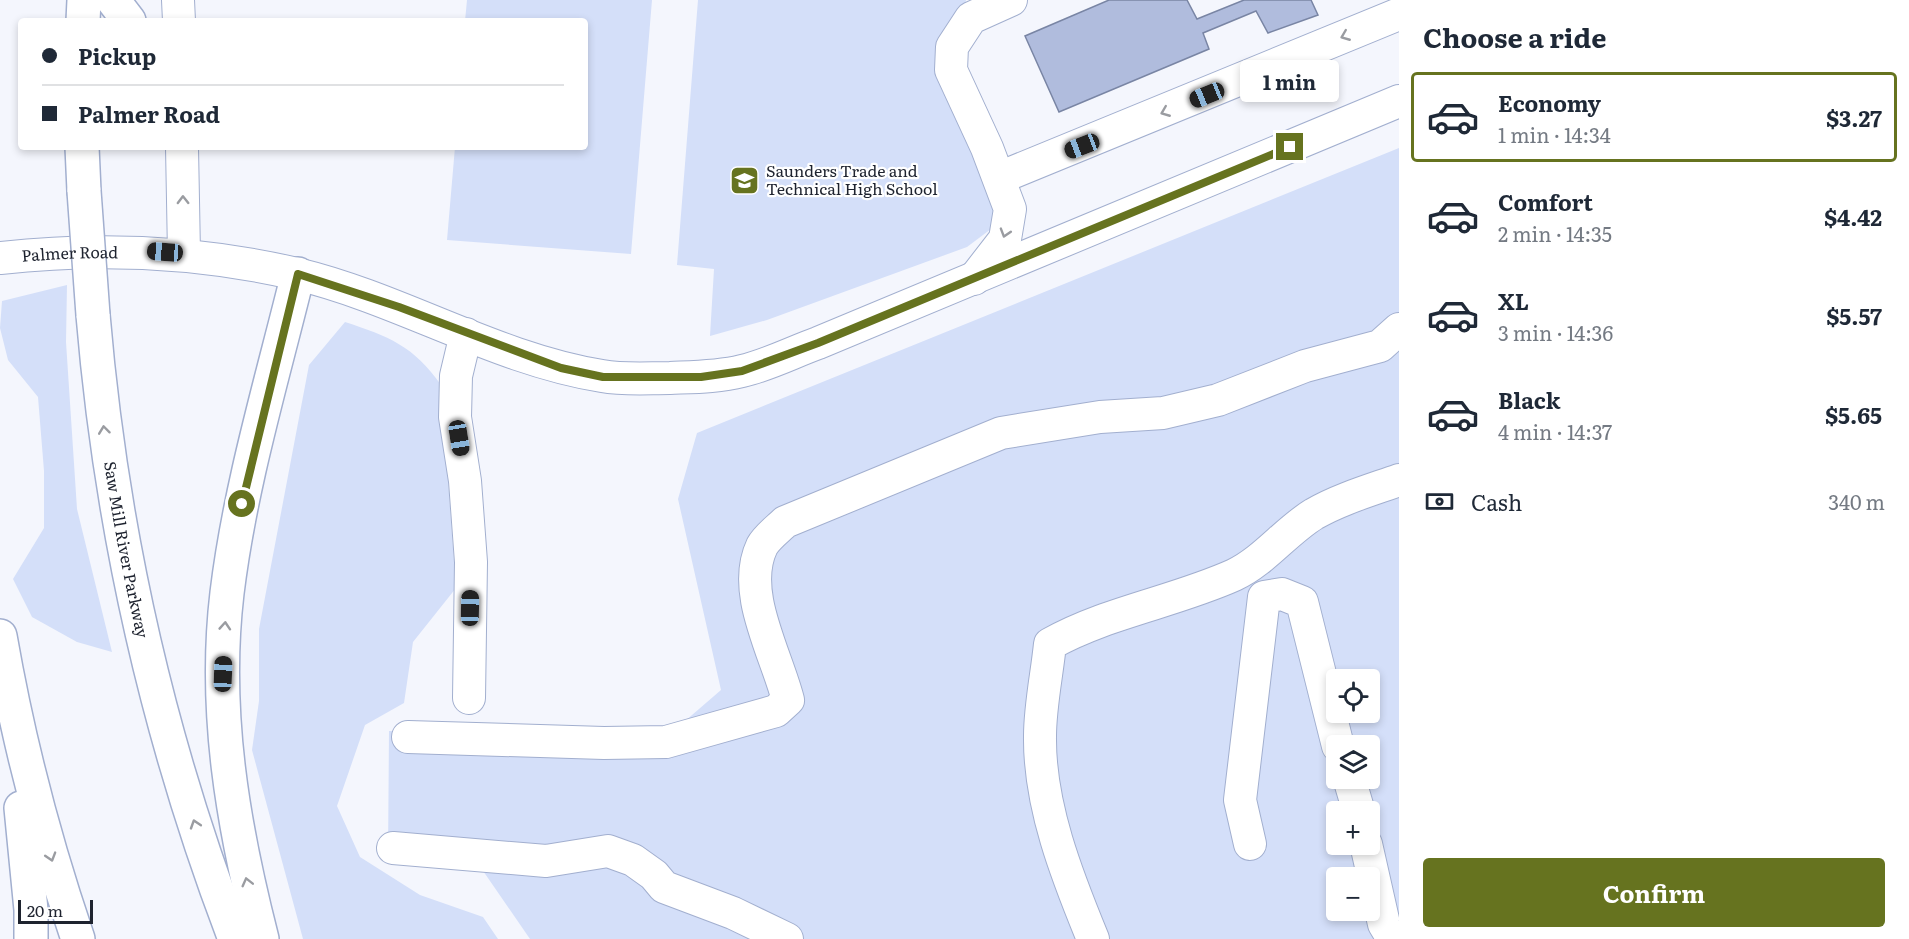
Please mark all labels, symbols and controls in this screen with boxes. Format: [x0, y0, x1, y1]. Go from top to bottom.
text: Choose a ride [1423, 16, 1606, 56]
one-way arrow [1340, 29, 1351, 41]
text: Pickup [78, 39, 156, 72]
callout: 1 min [1240, 60, 1340, 102]
text: 1 min [1263, 66, 1316, 96]
car [1187, 80, 1227, 110]
text: Economy [1498, 86, 1601, 119]
icon: car [1426, 90, 1480, 144]
text: Palmer Road [78, 97, 220, 130]
text: $3.27 [1826, 101, 1882, 134]
one-way arrow [1160, 105, 1171, 117]
text: 1 min · 14:34 [1498, 119, 1611, 149]
car [1062, 131, 1102, 161]
route end [1276, 133, 1303, 160]
place label: Saunders Trade and Technical High School [766, 158, 938, 200]
school or university icon: Saunders Trade and Technical High School [729, 164, 761, 196]
text: Comfort [1498, 185, 1593, 218]
icon: car [1426, 189, 1480, 243]
one-way arrow [176, 196, 189, 205]
text: $4.42 [1824, 200, 1882, 233]
text: 2 min · 14:35 [1498, 218, 1612, 248]
one-way arrow [1000, 227, 1012, 238]
street label: Palmer Road [20, 239, 119, 267]
car [146, 242, 184, 262]
text: XL [1498, 284, 1529, 317]
icon: car [1426, 288, 1480, 342]
text: $5.57 [1826, 299, 1882, 332]
text: 3 min · 14:36 [1498, 317, 1613, 347]
text: Black [1498, 383, 1560, 416]
icon: car [1426, 387, 1480, 441]
text: $5.65 [1825, 398, 1882, 431]
text: 4 min · 14:37 [1498, 416, 1612, 446]
car [447, 419, 471, 457]
one-way arrow [98, 426, 111, 435]
street label: Saw Mill River Parkway [99, 459, 156, 641]
icon: cash [1423, 485, 1456, 518]
text: Cash [1471, 485, 1522, 518]
text: 340 m [1828, 486, 1885, 516]
route start [228, 490, 255, 517]
car [461, 590, 479, 626]
one-way arrow [218, 622, 231, 631]
car [213, 656, 233, 692]
map controls [1326, 669, 1380, 921]
button: locate [1326, 669, 1380, 723]
button: layers [1326, 735, 1380, 789]
button: + [1326, 801, 1380, 855]
one-way arrow [190, 819, 202, 830]
one-way arrow [44, 851, 56, 861]
button: Confirm [1423, 858, 1885, 927]
button: − [1326, 867, 1380, 921]
one-way arrow [242, 877, 255, 887]
scale bar [18, 897, 93, 924]
text: 20 m [27, 898, 63, 922]

